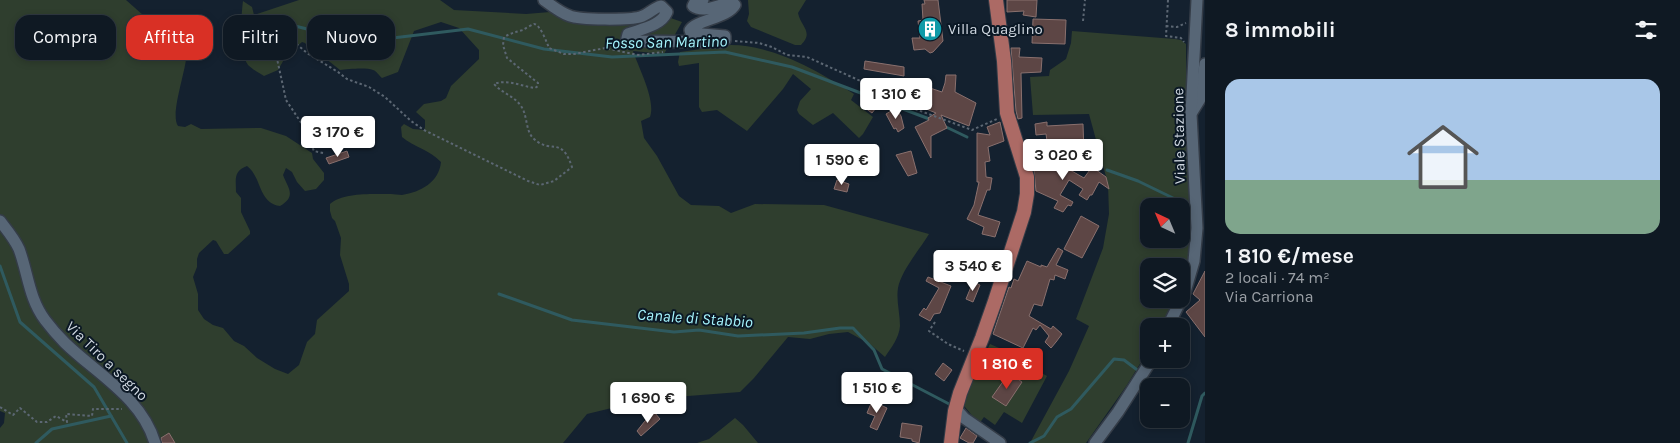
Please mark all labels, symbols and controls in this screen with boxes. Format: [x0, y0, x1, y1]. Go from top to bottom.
chip: Compra [15, 15, 116, 60]
chip: Affitta [126, 15, 213, 60]
chip: Filtri [223, 15, 297, 60]
chip: Nuovo [307, 15, 395, 60]
building icon: Villa Quaglino [917, 16, 943, 42]
icon: filters [1632, 16, 1660, 44]
text: 8 immobili [1225, 18, 1336, 42]
place label: Villa Quaglino [948, 20, 1043, 38]
water label: Fosso San Martino [605, 31, 727, 53]
pin: 1 310 € [850, 78, 942, 120]
text: 1 310 € [871, 84, 921, 103]
street label: Viale Stazione [1169, 88, 1189, 184]
icon: home [1398, 112, 1488, 202]
pin: 3 170 € [292, 116, 384, 158]
text: 3 170 € [312, 122, 364, 141]
pin: 3 020 € [1017, 138, 1109, 181]
pin: 1 590 € [796, 144, 888, 186]
text: 3 020 € [1034, 145, 1092, 164]
text: 1 590 € [815, 150, 869, 169]
north arrow [1140, 198, 1190, 248]
map controls [1140, 198, 1190, 428]
text: 1 810 €/mese [1225, 244, 1354, 268]
pin: 3 540 € [927, 250, 1019, 292]
text: 3 540 € [944, 256, 1002, 275]
button: layers [1140, 258, 1190, 308]
text: 2 locali · 74 m² [1225, 268, 1330, 287]
text: Via Carriona [1225, 287, 1314, 306]
water label: Canale di Stabbio [636, 304, 754, 332]
street label: Via Tiro a segno [62, 317, 152, 405]
button: + [1140, 318, 1190, 368]
pin: 1 810 € [961, 348, 1053, 390]
text: 1 810 € [982, 354, 1032, 373]
pin: 1 510 € [831, 372, 923, 414]
text: 1 510 € [852, 378, 902, 397]
button: − [1140, 378, 1190, 428]
pin: 1 690 € [602, 382, 694, 424]
text: 1 690 € [621, 388, 675, 407]

